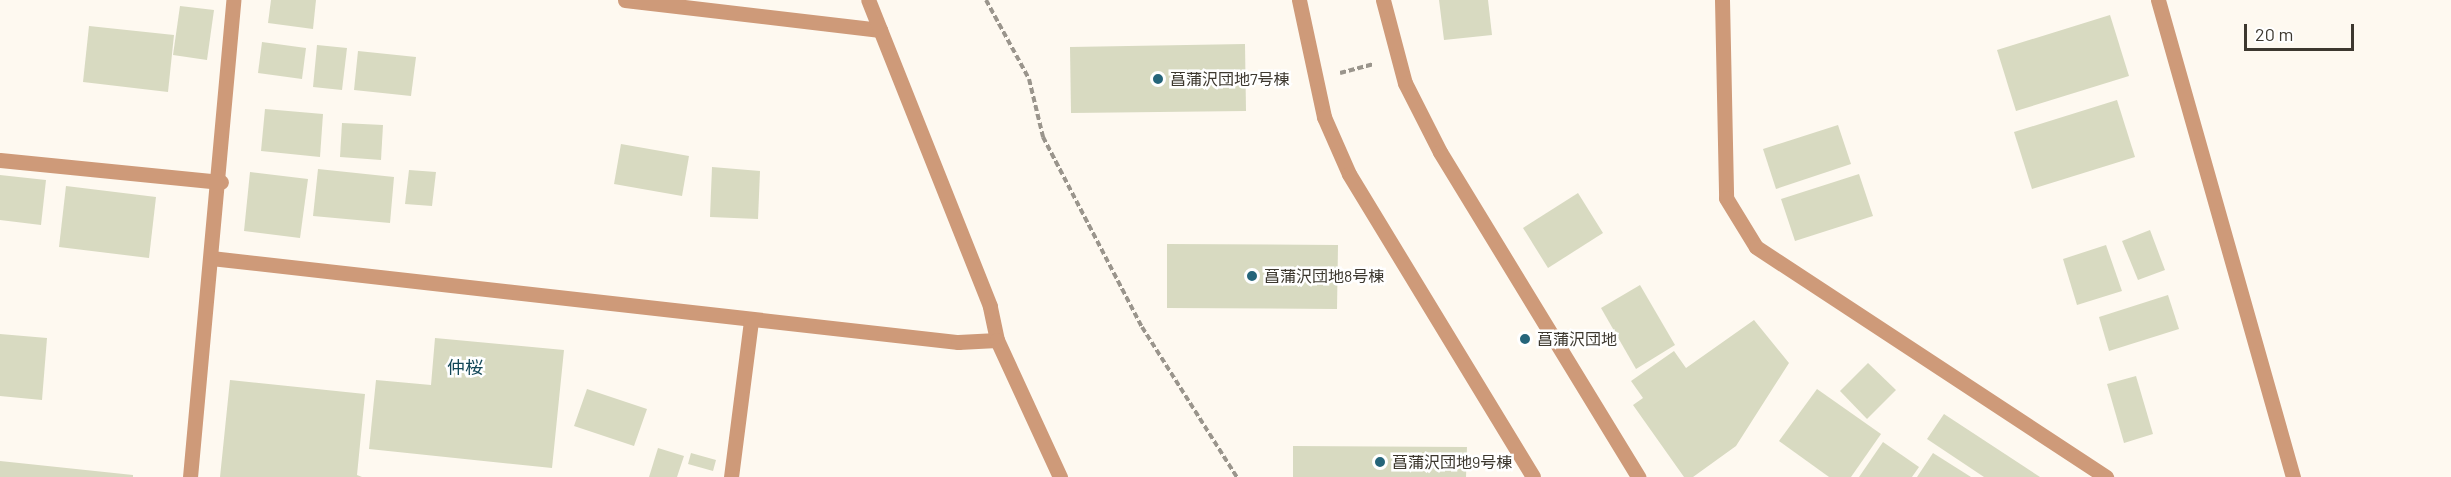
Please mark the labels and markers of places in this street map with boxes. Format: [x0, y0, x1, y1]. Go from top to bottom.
place label: 菖蒲沢団地7号棟 [1170, 69, 1290, 89]
marker: 菖蒲沢団地7号棟 [1151, 72, 1165, 86]
place label: 菖蒲沢団地8号棟 [1264, 266, 1384, 286]
marker: 菖蒲沢団地8号棟 [1245, 269, 1259, 283]
place label: 菖蒲沢団地 [1537, 329, 1617, 349]
marker: 菖蒲沢団地 [1518, 332, 1532, 346]
place label: 菖蒲沢団地9号棟 [1392, 452, 1512, 472]
marker: 菖蒲沢団地9号棟 [1373, 455, 1387, 469]

